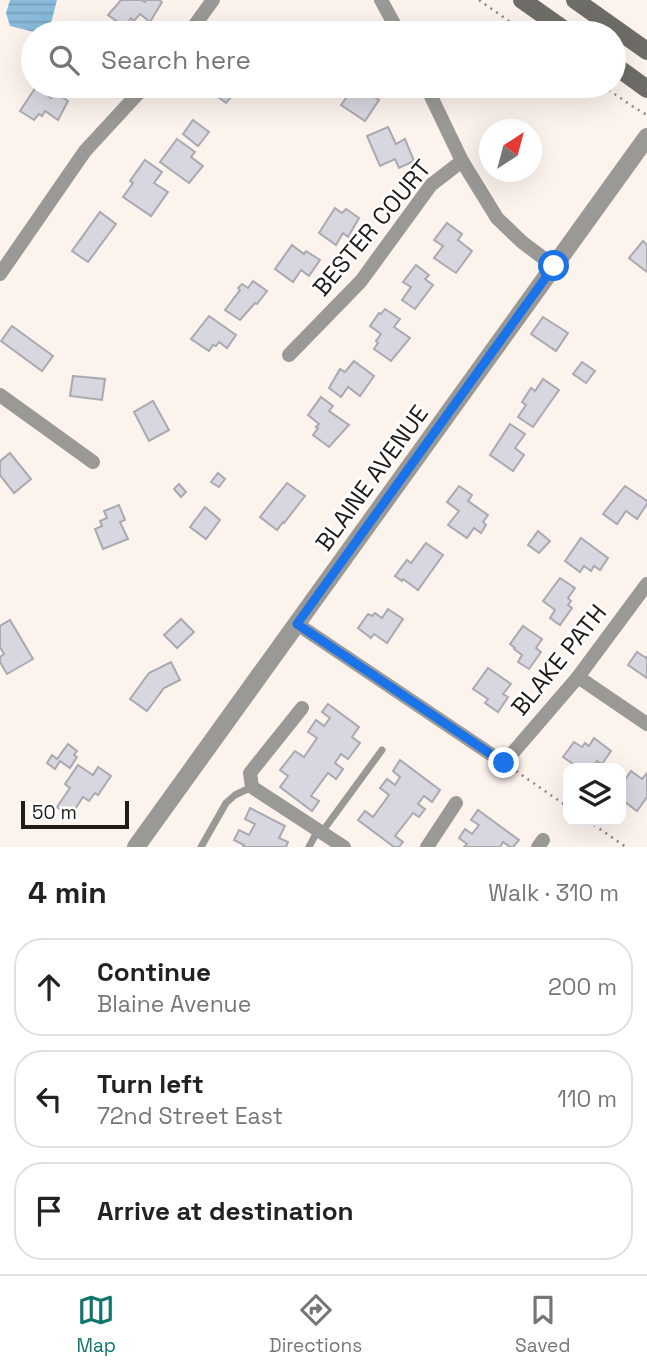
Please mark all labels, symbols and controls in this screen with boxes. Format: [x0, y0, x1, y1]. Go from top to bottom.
search box [21, 21, 626, 98]
icon: search [45, 41, 83, 79]
text: Search here [101, 43, 251, 77]
north arrow [479, 119, 542, 182]
street label: BESTER COURT [306, 153, 438, 302]
route start [538, 250, 569, 281]
street label: BLAINE AVENUE [308, 399, 435, 557]
street label: BLAKE PATH [504, 598, 613, 722]
route end [488, 747, 519, 778]
map controls [563, 763, 626, 826]
button: layers [563, 763, 626, 826]
scale bar [21, 798, 130, 830]
text: 50 m [32, 800, 77, 825]
text: 4 min [28, 873, 107, 912]
text: Walk · 310 m [488, 878, 619, 908]
text: Continue [97, 955, 211, 989]
icon: ahead [30, 968, 68, 1006]
text: 200 m [548, 972, 617, 1002]
text: Blaine Avenue [97, 989, 251, 1019]
text: Turn left [97, 1067, 204, 1101]
icon: left [30, 1080, 68, 1118]
text: 110 m [557, 1084, 617, 1114]
text: 72nd Street East [97, 1101, 283, 1131]
icon: arrive [30, 1192, 68, 1230]
text: Arrive at destination [97, 1194, 354, 1228]
tab: Map [76, 1291, 116, 1358]
tab: Directions [269, 1291, 362, 1358]
tab: Saved [515, 1291, 571, 1358]

